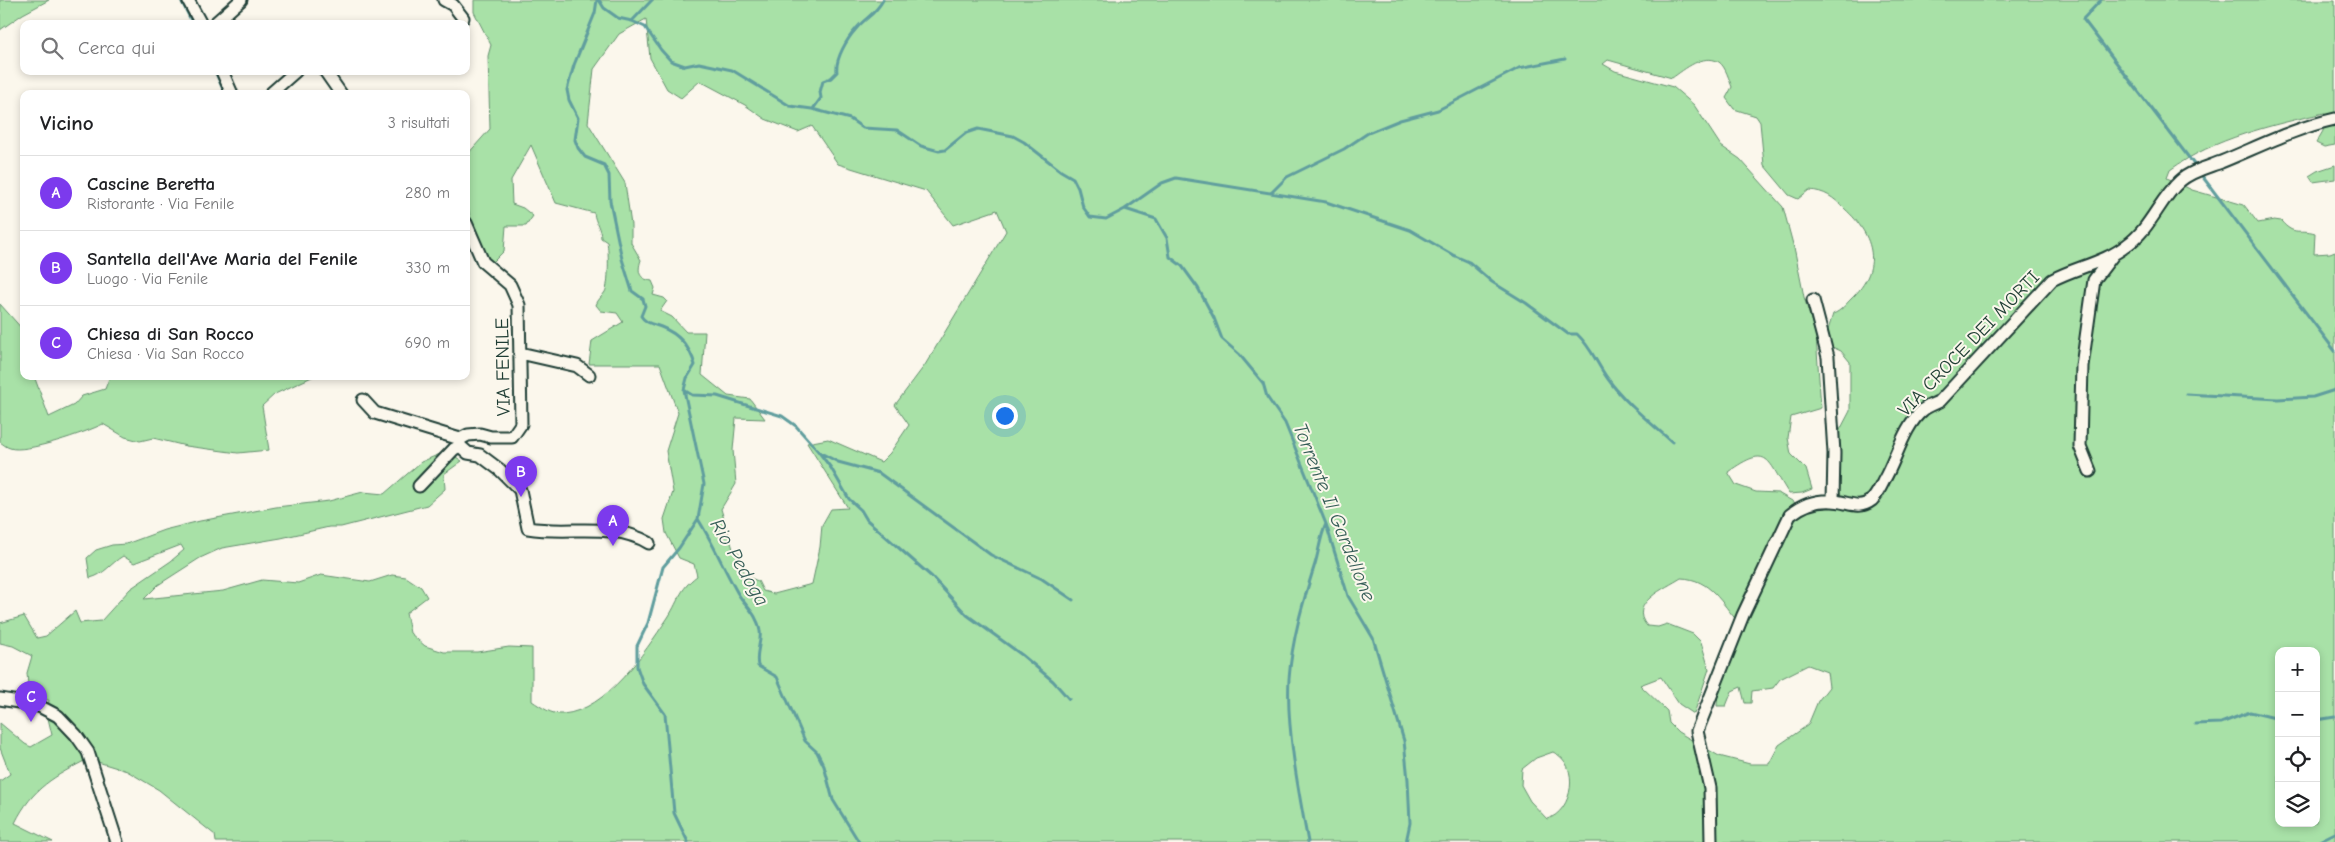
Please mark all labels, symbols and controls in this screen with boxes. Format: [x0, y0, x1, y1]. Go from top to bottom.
search box [20, 20, 470, 75]
icon: search [38, 34, 66, 62]
text: Cerca qui [78, 37, 155, 59]
text: Vicino [40, 111, 94, 135]
text: 3 risultati [388, 114, 450, 132]
text: Cascine Beretta [87, 173, 215, 195]
text: A [52, 184, 60, 202]
text: 280 m [405, 184, 450, 202]
text: Ristorante · Via Fenile [87, 195, 234, 213]
text: Santella dell'Ave Maria del Fenile [87, 248, 358, 270]
text: B [51, 259, 61, 277]
text: 330 m [405, 259, 450, 277]
street label: VIA CROCE DEI MORTI [1894, 266, 2044, 421]
text: Luogo · Via Fenile [87, 270, 208, 288]
street label: VIA FENILE [491, 318, 515, 416]
text: Chiesa di San Rocco [87, 323, 254, 345]
text: C [51, 334, 61, 352]
text: 690 m [405, 334, 450, 352]
text: Chiesa · Via San Rocco [87, 345, 244, 363]
your location [992, 403, 1018, 429]
water label: Torrente Il Gardellone [1288, 420, 1381, 605]
pin: B [505, 456, 537, 497]
pin: A [597, 505, 629, 546]
water label: Rio Pedoga [705, 515, 774, 610]
map controls [2275, 647, 2320, 827]
button: + [2275, 647, 2320, 692]
pin: C [15, 681, 47, 722]
button: − [2275, 692, 2320, 737]
button: locate [2275, 737, 2320, 782]
button: layers [2275, 782, 2320, 827]

